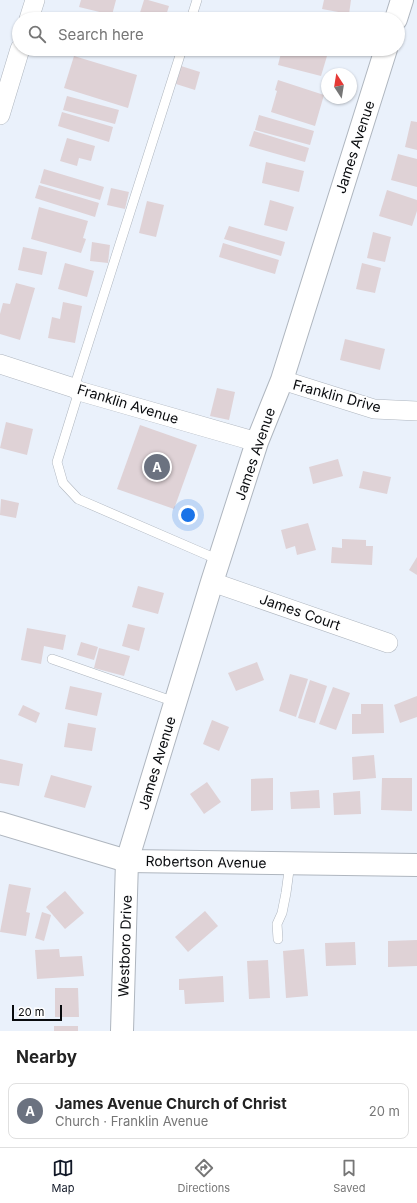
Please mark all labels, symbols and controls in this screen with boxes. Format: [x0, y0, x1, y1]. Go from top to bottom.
search box [12, 12, 405, 56]
icon: search [26, 23, 48, 45]
text: Search here [58, 25, 144, 44]
north arrow [321, 68, 357, 104]
street label: James Avenue [331, 98, 378, 196]
street label: Franklin Drive [291, 376, 383, 415]
street label: Franklin Avenue [75, 380, 181, 427]
street label: James Avenue [231, 405, 278, 502]
pin: A [144, 452, 170, 482]
your location [178, 505, 198, 525]
street label: James Court [257, 590, 343, 633]
street label: James Avenue [134, 714, 179, 812]
street label: Robertson Avenue [145, 852, 267, 871]
street label: Westboro Drive [114, 895, 135, 997]
scale bar [12, 1003, 62, 1022]
text: 20 m [18, 1005, 44, 1019]
text: Nearby [16, 1047, 77, 1067]
text: James Avenue Church of Christ [55, 1094, 287, 1113]
text: A [25, 1103, 35, 1119]
text: 20 m [369, 1103, 400, 1119]
text: Church · Franklin Avenue [55, 1113, 208, 1129]
tab: Map [52, 1157, 74, 1195]
tab: Directions [178, 1157, 230, 1195]
tab: Saved [333, 1157, 365, 1195]

